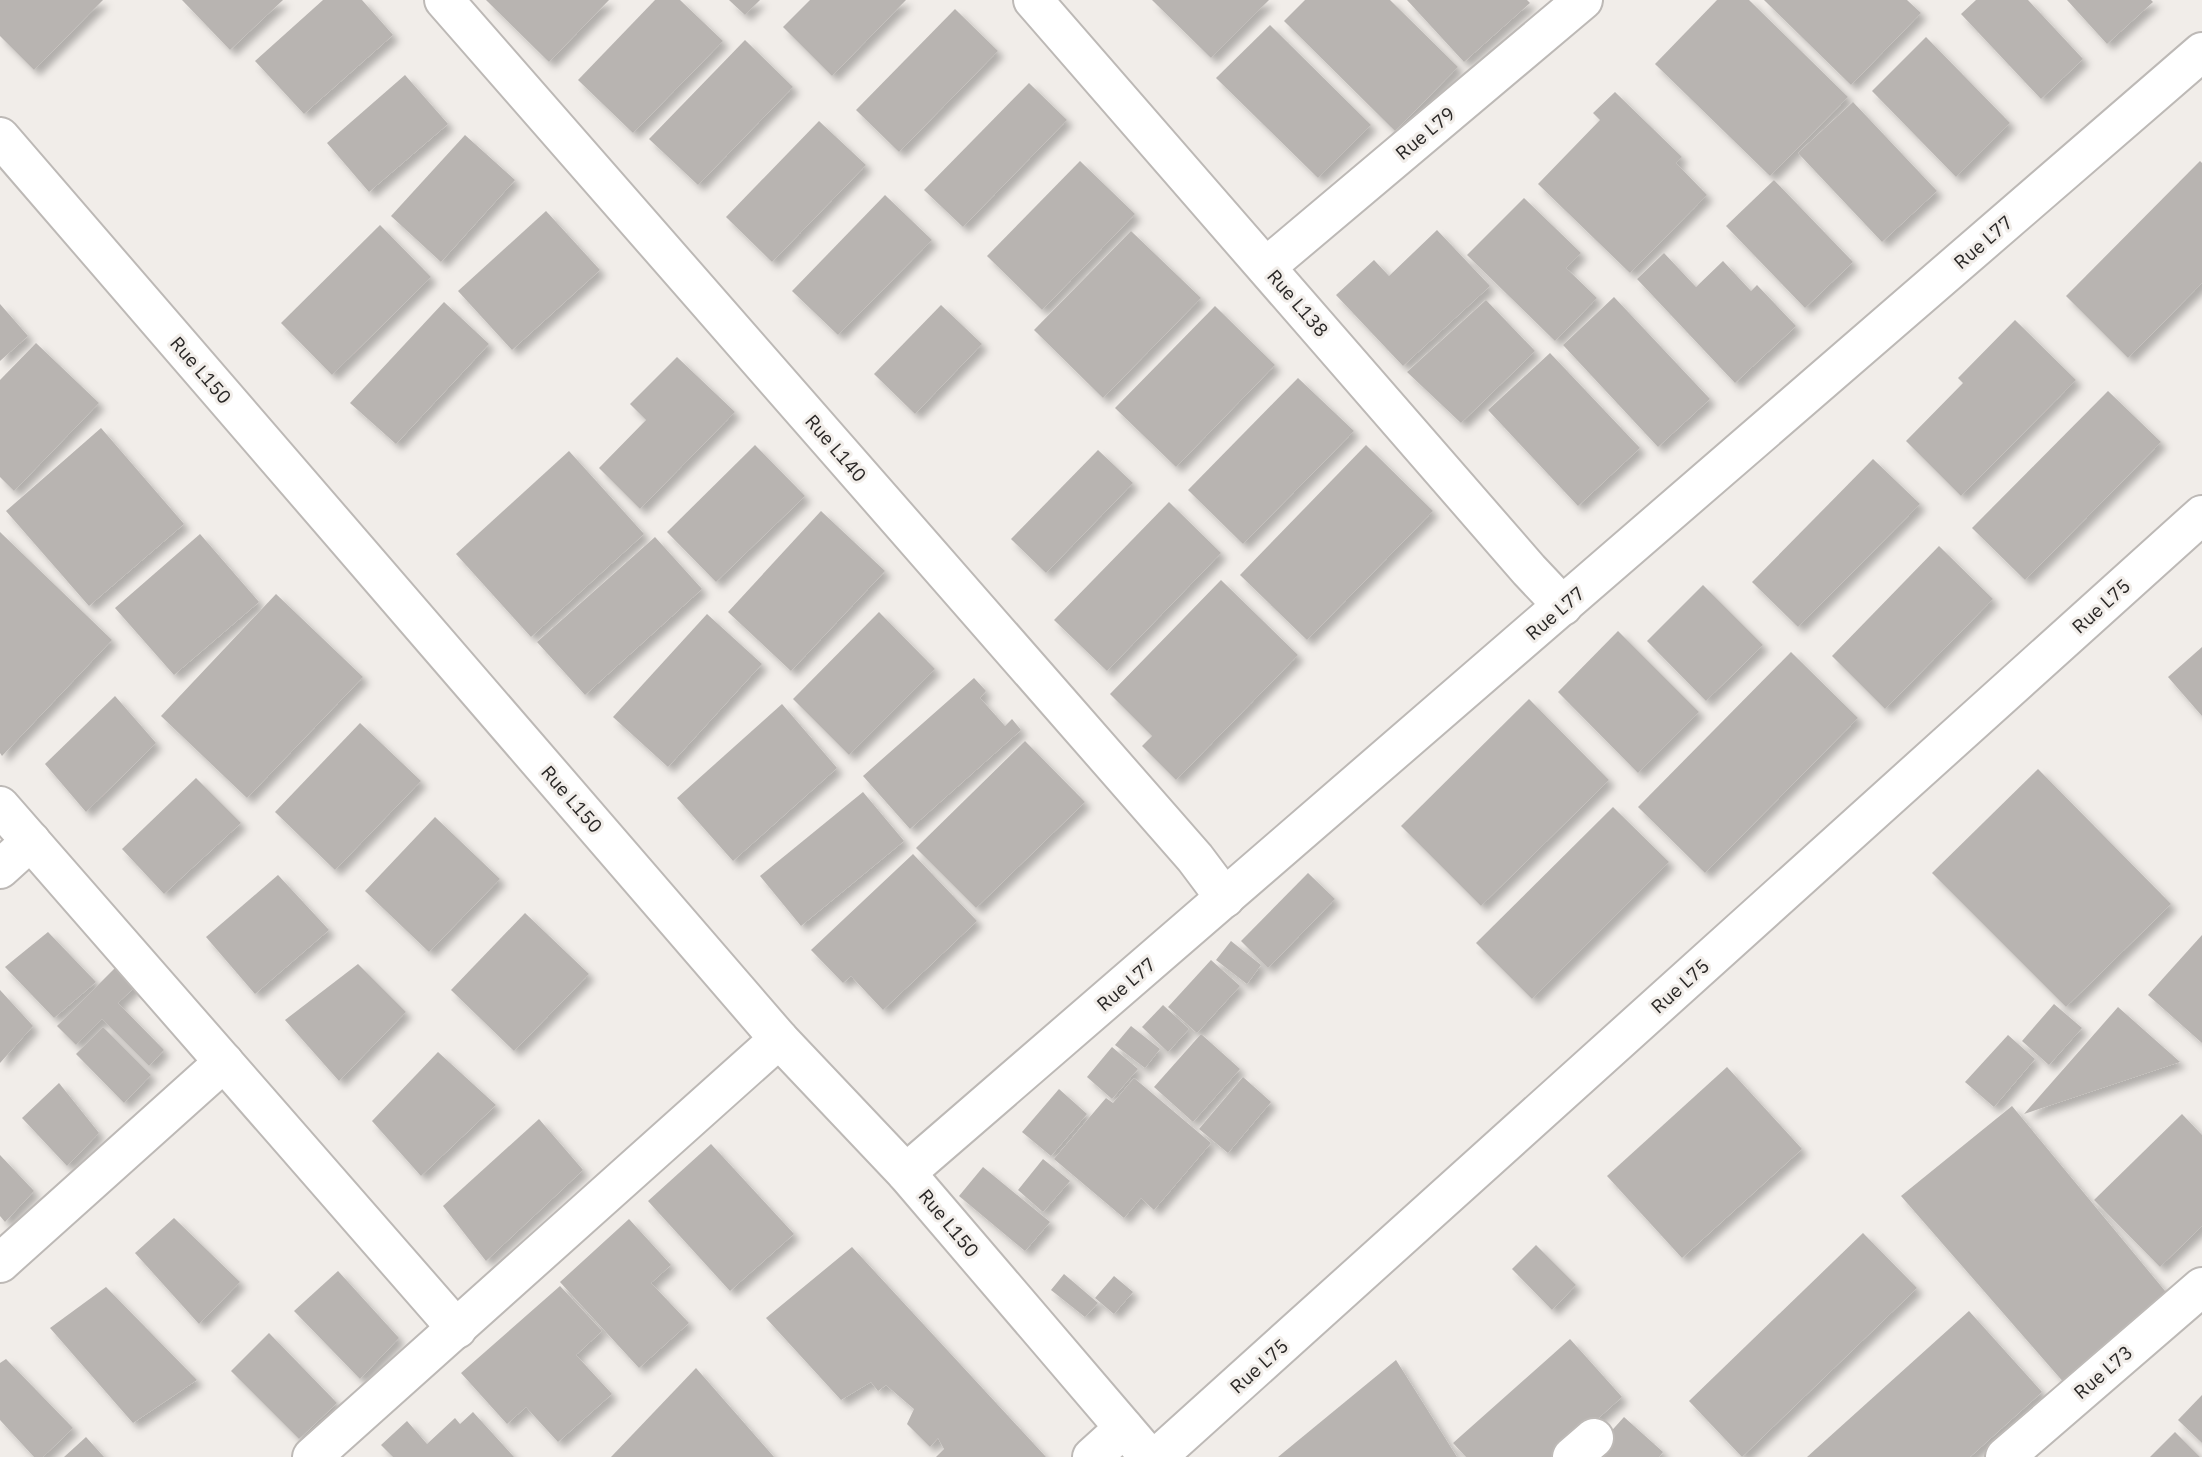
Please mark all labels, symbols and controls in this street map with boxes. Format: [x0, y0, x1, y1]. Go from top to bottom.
street label: Rue L79 [1390, 101, 1460, 165]
street label: Rue L77 [1949, 210, 2017, 274]
street label: Rue L138 [1262, 264, 1334, 342]
street label: Rue L150 [165, 331, 237, 409]
street label: Rue L140 [800, 409, 872, 487]
street label: Rue L75 [2067, 574, 2135, 638]
street label: Rue L77 [1521, 581, 1589, 645]
street label: Rue L150 [536, 760, 608, 838]
street label: Rue L77 [1092, 952, 1160, 1016]
street label: Rue L75 [1646, 954, 1714, 1018]
street label: Rue L150 [914, 1184, 984, 1262]
street label: Rue L75 [1225, 1334, 1293, 1398]
street label: Rue L73 [2069, 1340, 2137, 1404]

